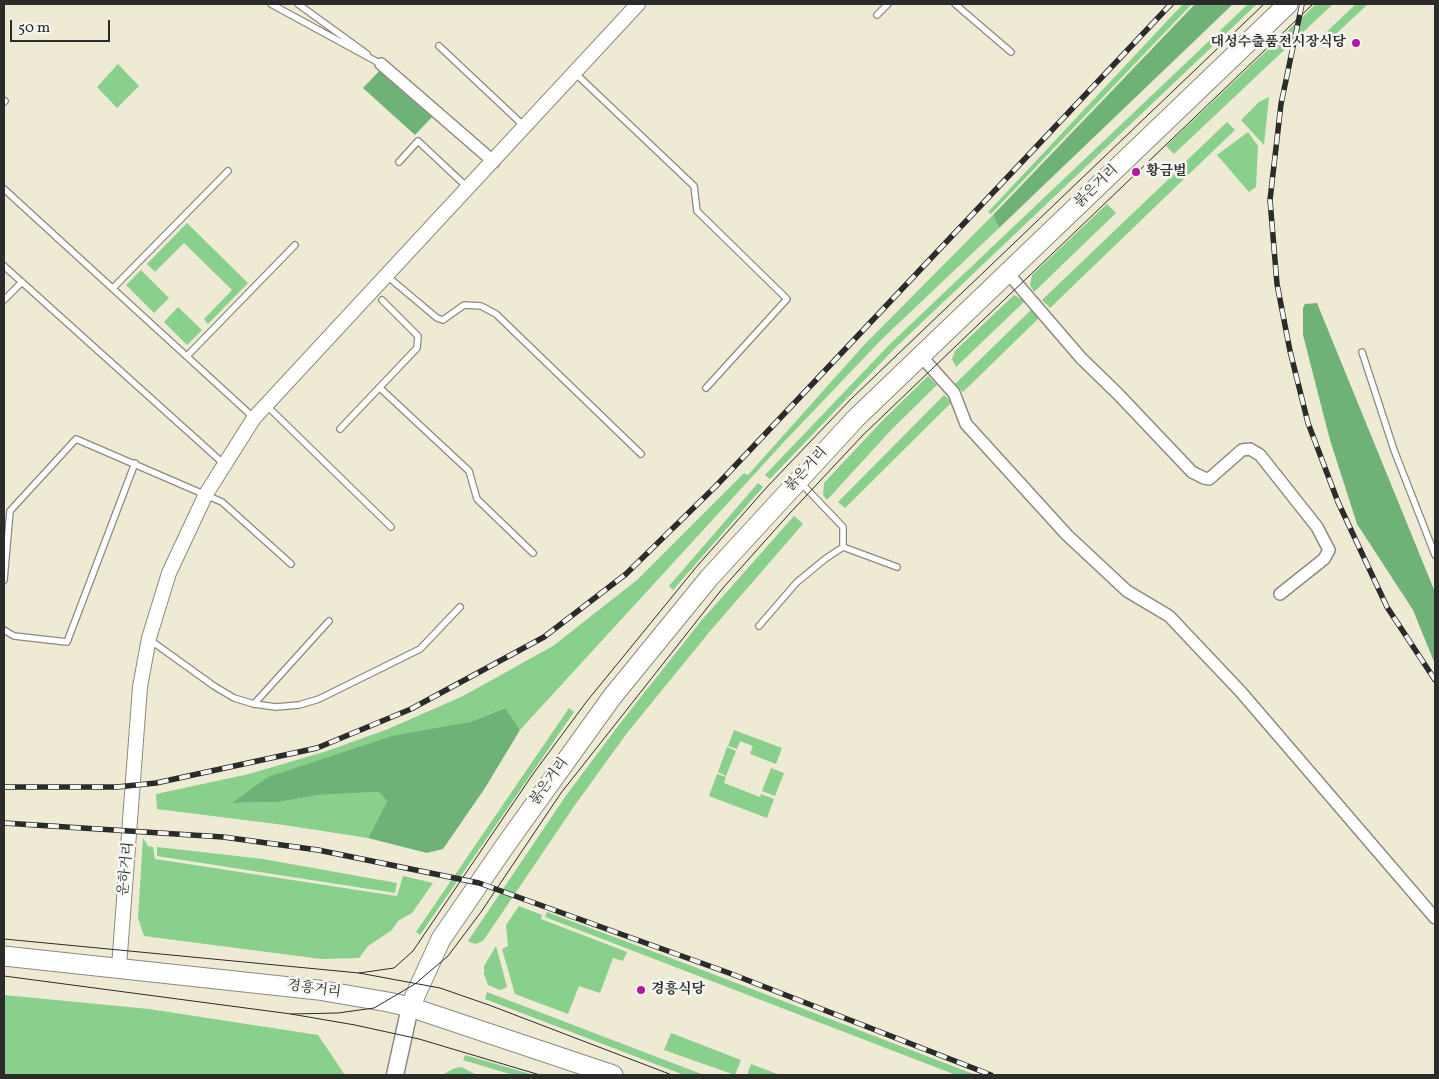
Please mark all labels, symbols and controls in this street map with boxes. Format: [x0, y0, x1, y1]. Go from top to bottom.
scale bar [12, 10, 112, 42]
text: 50 m [18, 18, 50, 39]
place label: 대성수출품전시장식당 [1211, 35, 1346, 51]
marker: 대성수출품전시장식당 [1350, 37, 1362, 49]
street label: 붉은거리 [1072, 162, 1122, 212]
place label: 황금벌 [1146, 164, 1187, 180]
marker: 황금벌 [1130, 166, 1142, 178]
street label: 붉은거리 [782, 444, 832, 496]
street label: 붉은거리 [527, 755, 573, 809]
street label: 운하거리 [116, 841, 138, 897]
street label: 경흥거리 [286, 978, 342, 1002]
place label: 경흥식당 [651, 982, 705, 998]
marker: 경흥식당 [635, 984, 647, 996]

